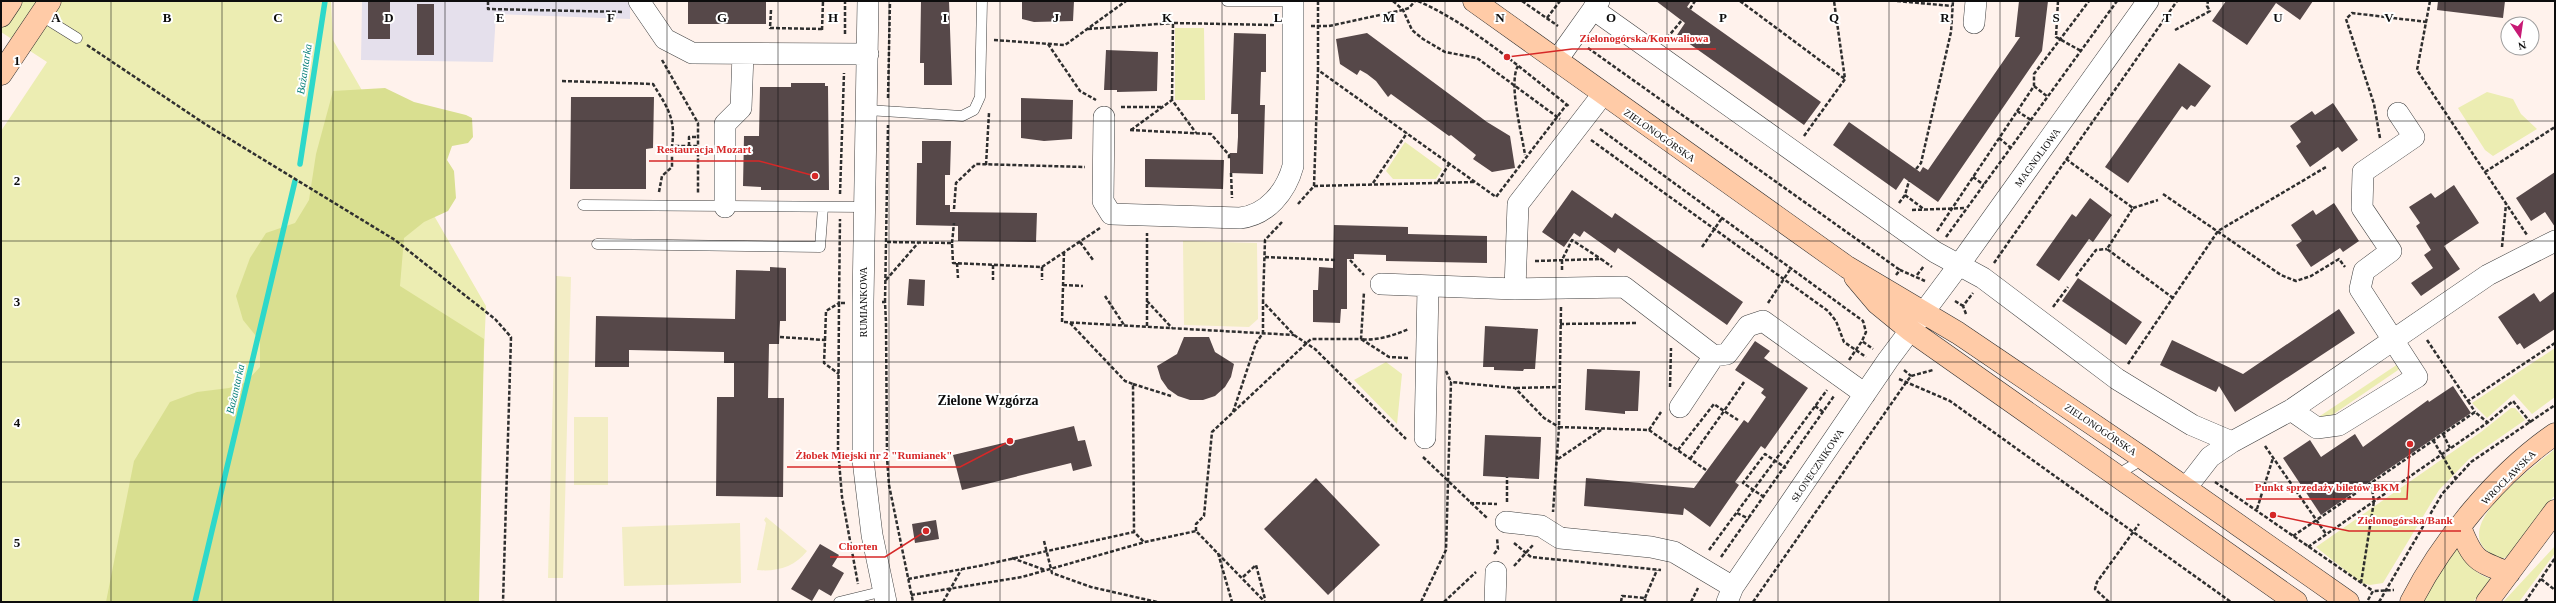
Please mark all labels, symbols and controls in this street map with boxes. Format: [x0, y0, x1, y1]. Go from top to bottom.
text: A [51, 10, 61, 25]
text: B [163, 10, 172, 25]
text: C [273, 10, 283, 25]
text: D [384, 10, 394, 25]
text: E [496, 10, 504, 25]
text: F [607, 10, 615, 25]
text: G [717, 10, 727, 25]
text: H [828, 10, 838, 25]
text: I [942, 10, 948, 25]
text: J [1053, 10, 1060, 25]
text: K [1162, 10, 1173, 25]
text: L [1274, 10, 1283, 25]
text: M [1383, 10, 1395, 25]
text: N [1495, 10, 1505, 25]
text: O [1606, 10, 1616, 25]
text: P [1719, 10, 1727, 25]
text: Q [1829, 10, 1839, 25]
text: R [1940, 10, 1950, 25]
text: S [2052, 10, 2060, 25]
text: T [2163, 10, 2172, 25]
text: U [2273, 10, 2283, 25]
text: V [2384, 10, 2394, 25]
north arrow [2500, 16, 2540, 56]
callout: Zielonogórska/Konwaliowa [1572, 26, 1716, 49]
text: Zielonogórska/Konwaliowa [1580, 32, 1709, 44]
text: N [2517, 39, 2527, 52]
water label: Bażantarka [294, 43, 314, 95]
text: 1 [14, 53, 20, 68]
street label: ZIELONOGÓRSKA [1622, 107, 1698, 165]
street label: MAGNOLIOWA [2012, 125, 2063, 189]
callout: Restauracja Mozart [649, 138, 759, 161]
text: Restauracja Mozart [657, 143, 752, 155]
text: 2 [14, 173, 20, 188]
street label: RUMIANKOWA [858, 266, 869, 337]
text: 3 [14, 294, 21, 309]
water label: Bażantarka [223, 362, 247, 415]
district label: Zielone Wzgórza [937, 393, 1039, 408]
street label: ZIELONOGÓRSKA [2063, 401, 2139, 458]
text: 4 [14, 415, 21, 430]
street label: SŁONECZNIKOWA [1789, 426, 1846, 504]
callout: Żłobek Miejski nr 2 "Rumianek" [787, 444, 960, 467]
street label: WROCŁAWSKA [2479, 447, 2538, 507]
text: Żłobek Miejski nr 2 "Rumianek" [796, 449, 952, 461]
callout: Punkt sprzedaży biletów BKM [2246, 476, 2407, 499]
text: Punkt sprzedaży biletów BKM [2255, 481, 2400, 493]
callout: Zielonogórska/Bank [2349, 508, 2461, 531]
text: Zielonogórska/Bank [2357, 514, 2454, 526]
callout: Chorten [830, 534, 885, 557]
text: 5 [14, 535, 21, 550]
text: Chorten [838, 540, 878, 552]

